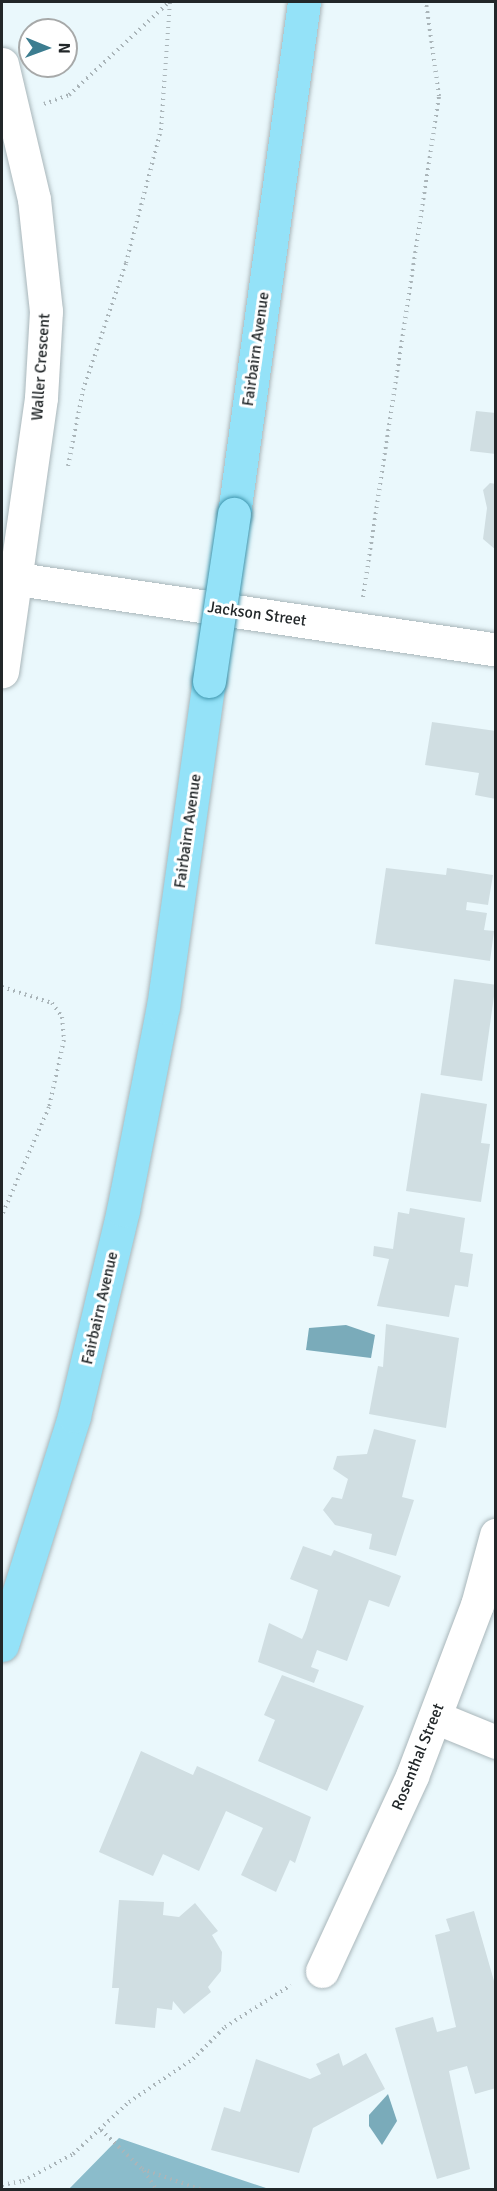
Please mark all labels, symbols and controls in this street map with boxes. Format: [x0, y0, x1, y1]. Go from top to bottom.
north arrow [18, 18, 78, 78]
text: N [54, 43, 74, 54]
street label: Fairbairn Avenue [238, 291, 274, 407]
street label: Waller Crescent [28, 313, 54, 421]
street label: Jackson Street [206, 598, 308, 630]
street label: Fairbairn Avenue [170, 773, 206, 889]
street label: Fairbairn Avenue [78, 1250, 122, 1366]
street label: Rosenthal Street [388, 1701, 448, 1813]

